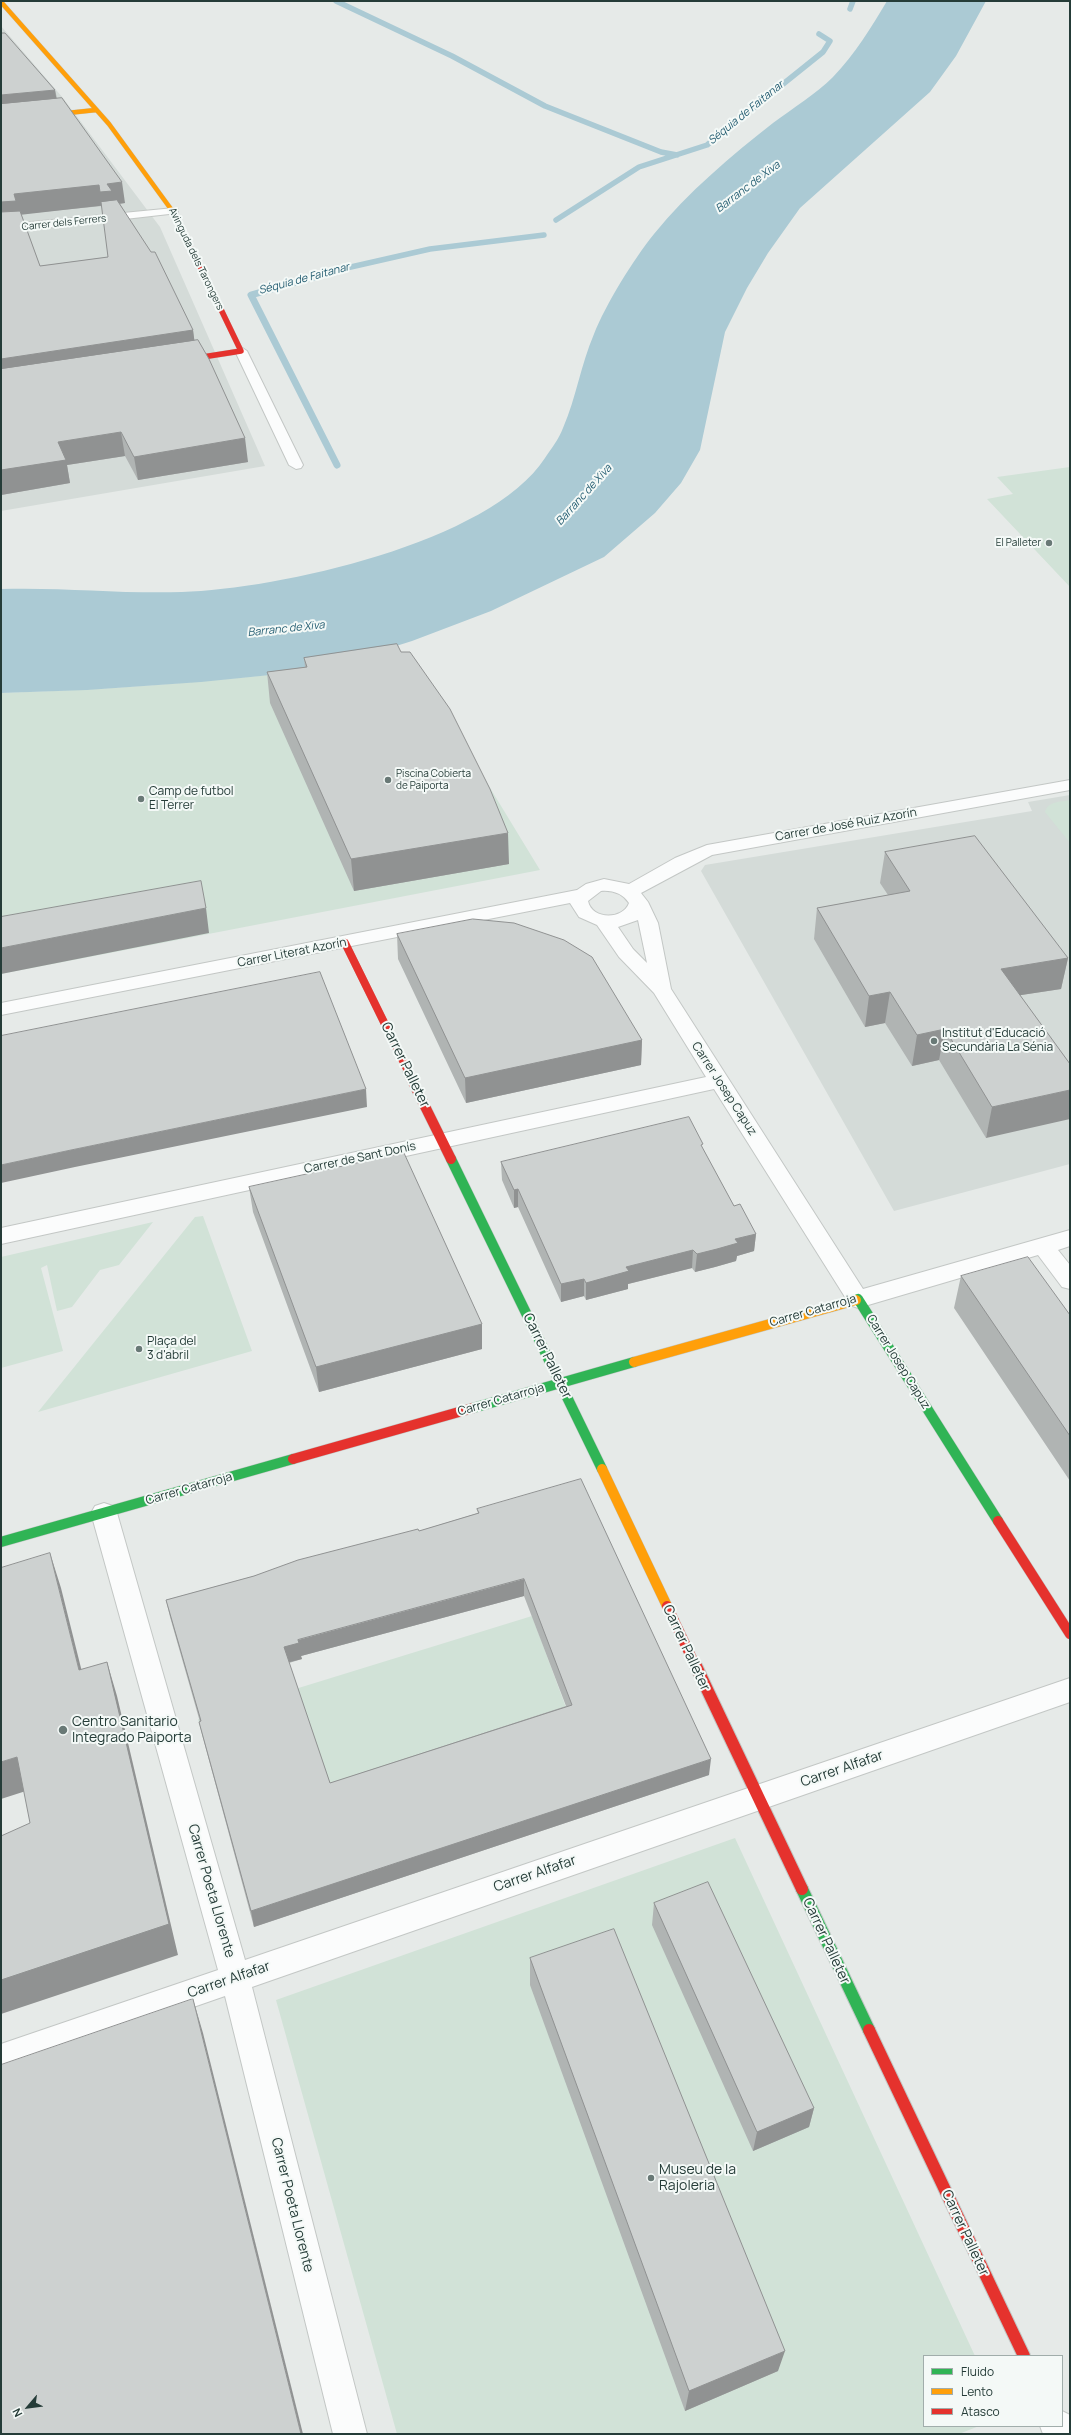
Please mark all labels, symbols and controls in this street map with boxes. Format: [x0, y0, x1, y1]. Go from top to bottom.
water label: Séquia de Faitanar [706, 78, 786, 148]
water label: Barranc de Xiva [713, 158, 783, 216]
street label: Avinguda dels Tarongers [166, 206, 226, 312]
street label: Carrer dels Ferrers [21, 213, 107, 233]
water label: Séquia de Faitanar [257, 261, 351, 297]
water label: Barranc de Xiva [553, 462, 615, 528]
place label: El Palleter [996, 537, 1041, 549]
marker: El Palleter [1044, 538, 1054, 548]
water label: Barranc de Xiva [247, 618, 325, 640]
place label: Piscina Cobierta de Paiporta [396, 768, 471, 792]
marker: Piscina Cobierta de Paiporta [383, 775, 393, 785]
place label: Camp de futbol El Terrer [149, 785, 234, 813]
marker: Camp de futbol El Terrer [136, 794, 146, 804]
street label: Carrer de José Ruiz Azorín [774, 805, 918, 845]
street label: Carrer Literat Azorín [236, 935, 348, 971]
street label: Carrer Palleter [377, 1020, 433, 1110]
place label: Institut d'Educació Secundària La Sénia [942, 1027, 1053, 1055]
marker: Institut d'Educació Secundària La Sénia [929, 1036, 939, 1046]
street label: Carrer Josep Capuz [688, 1040, 760, 1138]
street label: Carrer de Sant Donís [303, 1139, 417, 1177]
street label: Carrer Catarroja [768, 1292, 858, 1330]
street label: Carrer Palleter [519, 1311, 575, 1401]
street label: Carrer Josep Capuz [863, 1312, 933, 1412]
place label: Plaça del 3 d'abril [147, 1335, 196, 1363]
marker: Plaça del 3 d'abril [134, 1344, 144, 1354]
street label: Carrer Catarroja [456, 1381, 546, 1419]
street label: Carrer Catarroja [144, 1470, 234, 1508]
street label: Carrer Palleter [659, 1602, 713, 1694]
place label: Centro Sanitario Integrado Paiporta [72, 1714, 191, 1746]
marker: Centro Sanitario Integrado Paiporta [57, 1724, 69, 1736]
street label: Carrer Alfafar [799, 1747, 885, 1791]
street label: Carrer Poeta Llorente [184, 1822, 238, 1960]
street label: Carrer Alfafar [492, 1852, 578, 1896]
street label: Carrer Palleter [799, 1895, 853, 1987]
street label: Carrer Alfafar [186, 1958, 272, 2002]
street label: Carrer Poeta Llorente [267, 2136, 317, 2274]
place label: Museu de la Rajoleria [659, 2162, 736, 2194]
marker: Museu de la Rajoleria [646, 2173, 656, 2183]
street label: Carrer Palleter [938, 2187, 992, 2279]
legend [923, 2355, 1063, 2427]
text: Fluido [961, 2363, 994, 2380]
text: Lento [961, 2383, 993, 2400]
north arrow [8, 2387, 48, 2427]
text: Atasco [961, 2403, 1000, 2420]
text: N [8, 2406, 25, 2420]

